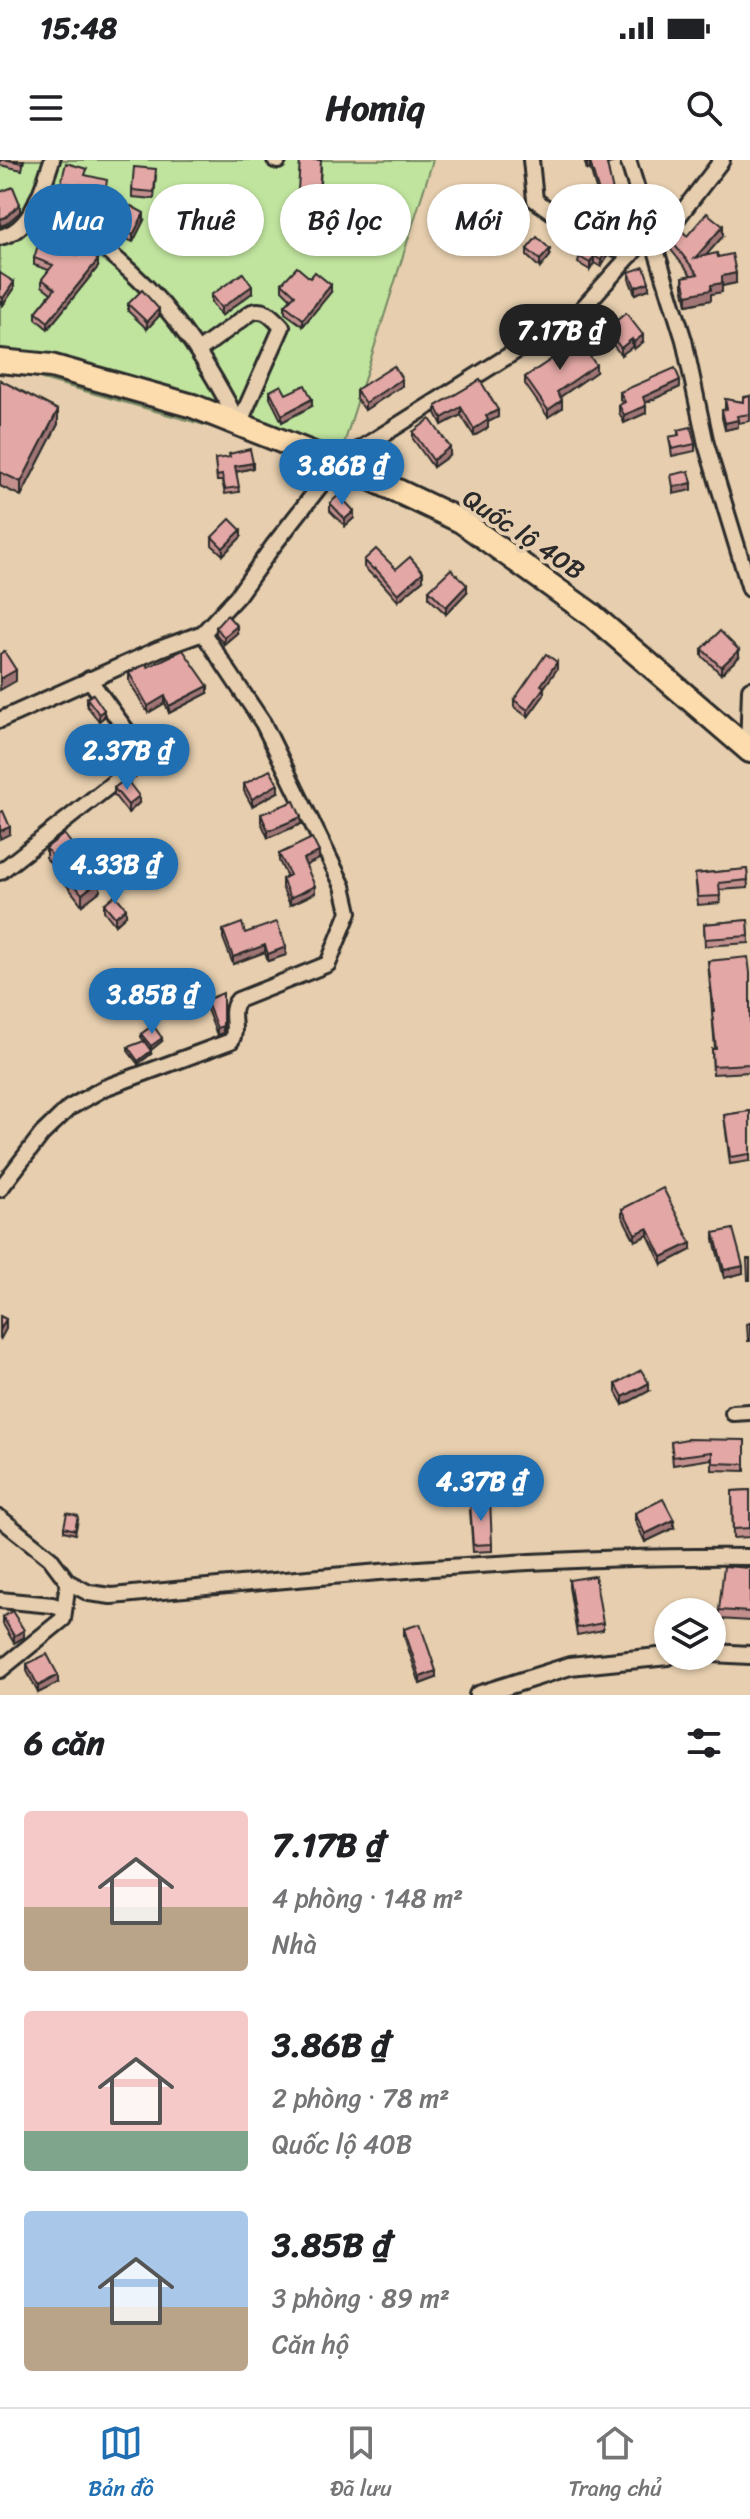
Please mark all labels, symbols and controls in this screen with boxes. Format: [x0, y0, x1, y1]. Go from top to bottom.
text: 15:48 [40, 1, 117, 55]
text: Homiq [326, 76, 424, 140]
icon: menu [24, 86, 68, 130]
icon: search [682, 86, 726, 130]
chip: Mua [24, 184, 132, 256]
chip: Thuê [148, 184, 264, 256]
chip: Bộ lọc [280, 184, 411, 256]
chip: Mới [427, 184, 530, 256]
chip: Căn hộ [546, 184, 685, 256]
pin: 7.17B ₫ [486, 304, 634, 372]
text: 7.17B ₫ [517, 307, 603, 353]
pin: 3.86B ₫ [268, 439, 416, 507]
text: 3.86B ₫ [297, 442, 387, 488]
street label: Quốc lộ 40B [453, 476, 595, 592]
pin: 2.37B ₫ [53, 724, 201, 792]
text: 2.37B ₫ [83, 727, 171, 773]
pin: 4.33B ₫ [41, 838, 189, 906]
text: 4.33B ₫ [70, 841, 160, 887]
pin: 3.85B ₫ [78, 968, 226, 1036]
text: 3.85B ₫ [107, 971, 197, 1017]
pin: 4.37B ₫ [407, 1455, 555, 1523]
text: 4.37B ₫ [436, 1458, 526, 1504]
map controls [654, 1598, 726, 1670]
button: layers [654, 1598, 726, 1670]
text: 6 căn [24, 1713, 105, 1773]
icon: filters [682, 1721, 726, 1765]
text: 7.17B ₫ [272, 1815, 384, 1875]
icon: home [88, 1843, 184, 1939]
text: 4 phòng · 148 m² [272, 1875, 463, 1921]
text: Nhà [272, 1921, 317, 1967]
text: 3.86B ₫ [272, 2015, 389, 2075]
icon: home [88, 2043, 184, 2139]
text: 2 phòng · 78 m² [272, 2075, 450, 2121]
text: Quốc lộ 40B [272, 2121, 412, 2167]
text: 3.85B ₫ [272, 2215, 390, 2275]
icon: home [88, 2243, 184, 2339]
text: 3 phòng · 89 m² [272, 2275, 450, 2321]
text: Căn hộ [272, 2321, 349, 2367]
tab: Bản đồ [88, 2421, 154, 2508]
tab: Đã lưu [330, 2421, 392, 2508]
tab: Trang chủ [568, 2421, 662, 2508]

